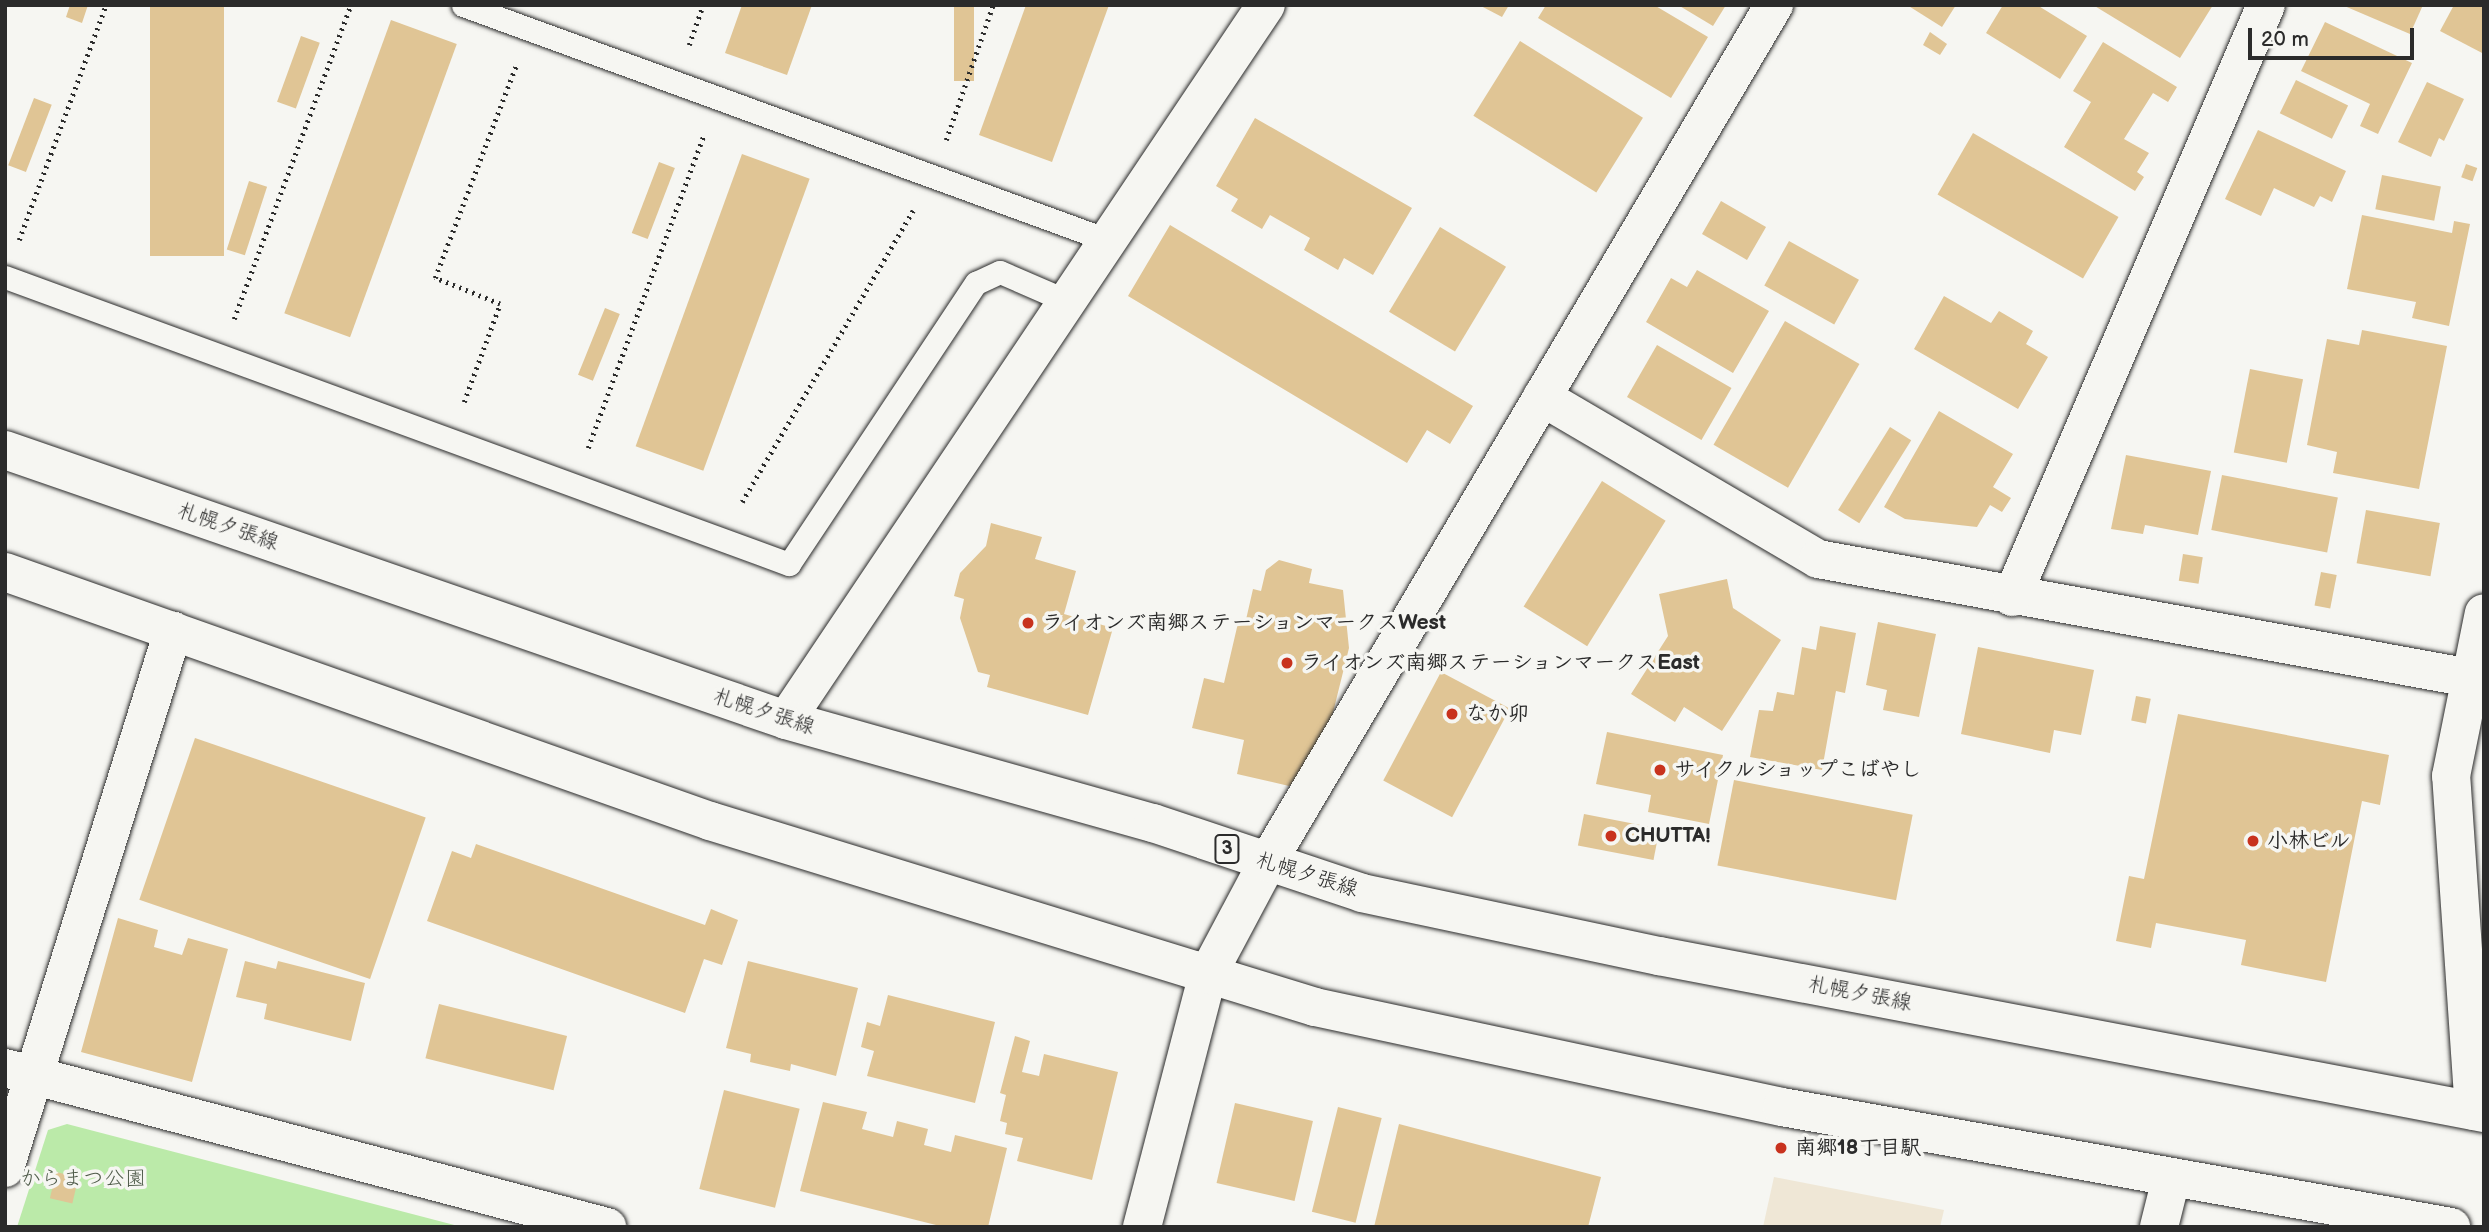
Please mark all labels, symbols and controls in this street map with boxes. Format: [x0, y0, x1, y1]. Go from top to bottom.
scale bar [2251, 14, 2417, 58]
text: 20 m [2261, 27, 2309, 52]
street label: 札幌夕張線 [174, 498, 282, 556]
place label: ライオンズ南郷ステーションマークスWest [1042, 610, 1447, 636]
marker: ライオンズ南郷ステーションマークスWest [1020, 615, 1036, 631]
place label: ライオンズ南郷ステーションマークスEast [1301, 650, 1701, 676]
marker: ライオンズ南郷ステーションマークスEast [1279, 655, 1295, 671]
street label: 札幌夕張線 [710, 684, 818, 740]
place label: なか卯 [1466, 701, 1529, 727]
marker: なか卯 [1444, 706, 1460, 722]
place label: サイクルショップこばやし [1674, 757, 1926, 783]
marker: サイクルショップこばやし [1652, 762, 1668, 778]
place label: CHUTTA! [1625, 823, 1711, 849]
marker: CHUTTA! [1603, 828, 1619, 844]
place label: 小林ビル [2267, 828, 2351, 854]
marker: 小林ビル [2245, 833, 2261, 849]
road number: 3 [1213, 834, 1241, 864]
street label: 札幌夕張線 [1253, 848, 1361, 902]
street label: 札幌夕張線 [1806, 972, 1914, 1016]
place label: 南郷18丁目駅 [1795, 1135, 1921, 1161]
marker: 南郷18丁目駅 [1773, 1140, 1789, 1156]
park label: からまつ公園 [20, 1166, 146, 1192]

